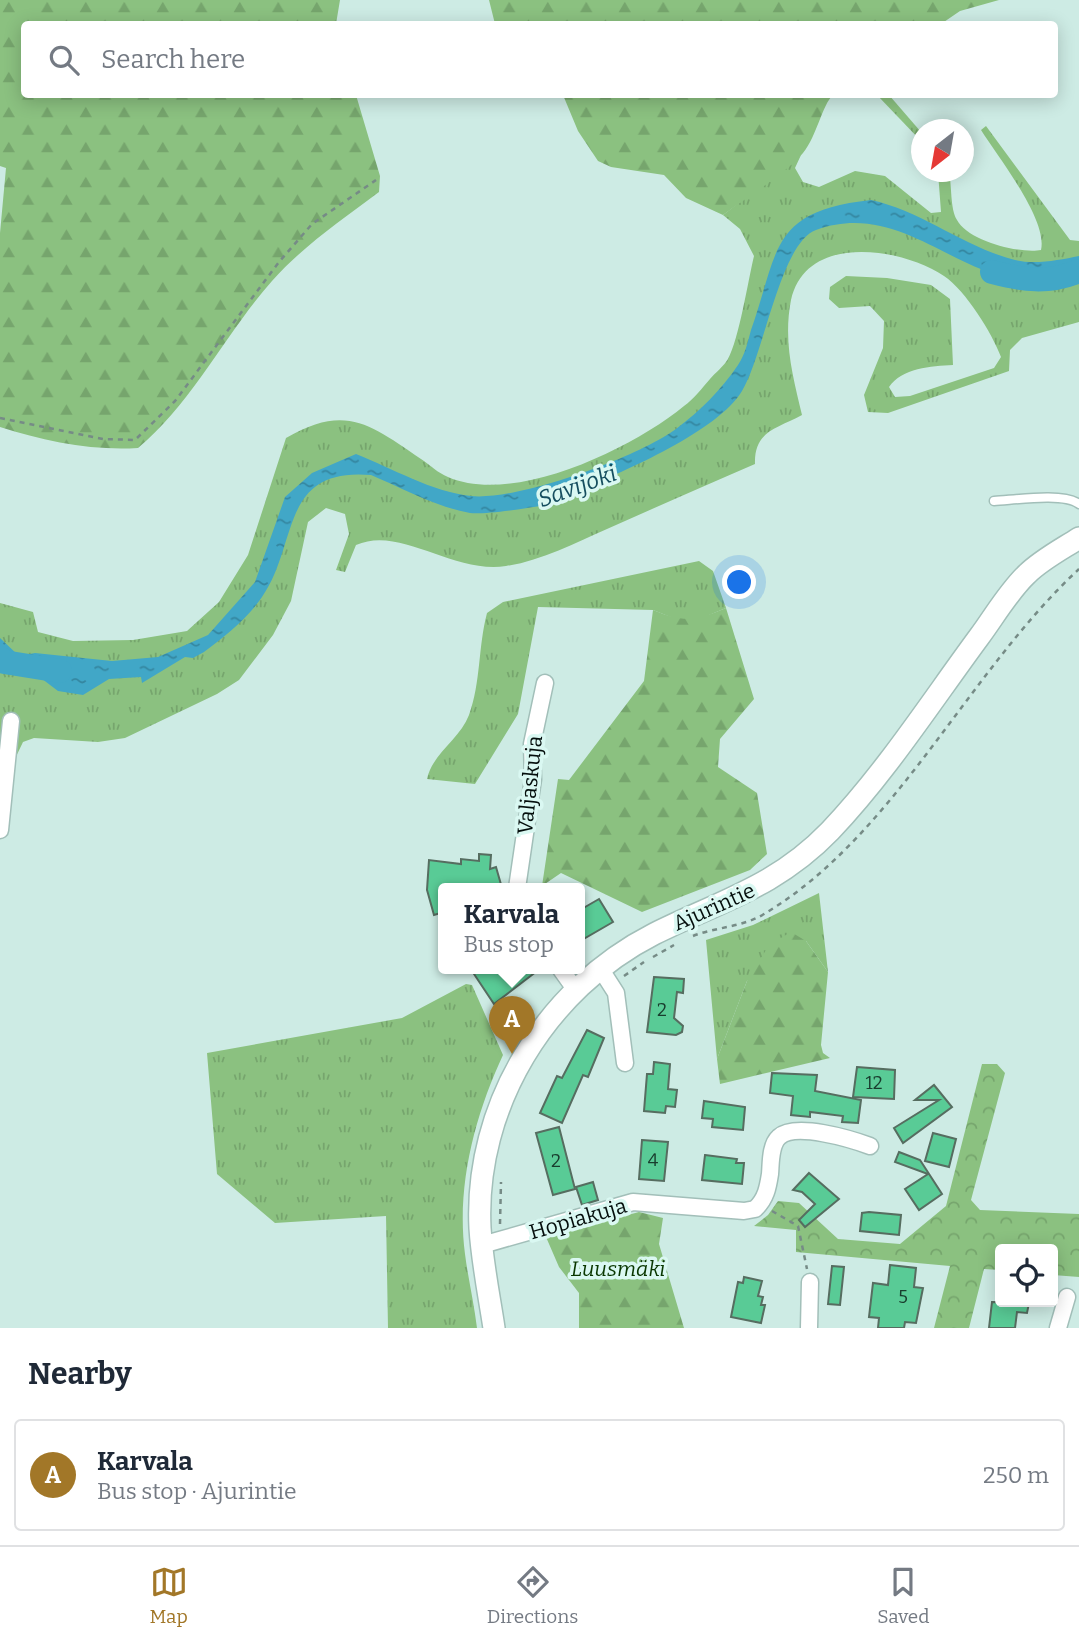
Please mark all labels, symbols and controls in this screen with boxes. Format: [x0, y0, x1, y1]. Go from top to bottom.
search box [21, 21, 1058, 98]
icon: search [45, 41, 83, 79]
text: Search here [101, 44, 245, 75]
north arrow [911, 119, 974, 182]
water label: Savijoki [534, 459, 621, 513]
your location [722, 565, 756, 599]
street label: Valjaskuja [512, 734, 548, 836]
street label: Ajurintie [669, 877, 759, 937]
popup [438, 883, 585, 974]
text: Karvala [464, 899, 559, 930]
text: Bus stop [464, 930, 554, 958]
pin: A [489, 996, 535, 1054]
house number: 2 [657, 999, 667, 1021]
house number: 12 [865, 1072, 883, 1094]
house number: 4 [648, 1149, 659, 1171]
house number: 2 [551, 1150, 561, 1172]
street label: Hopiakuja [526, 1193, 630, 1245]
map controls [995, 1244, 1058, 1307]
button: locate [995, 1244, 1058, 1307]
park label: Luusmäki [571, 1256, 665, 1282]
house number: 5 [898, 1286, 908, 1308]
text: Nearby [28, 1356, 132, 1392]
text: Karvala [97, 1446, 193, 1477]
text: A [45, 1461, 61, 1489]
text: 250 m [983, 1461, 1049, 1489]
text: Bus stop · Ajurintie [97, 1477, 297, 1505]
tab: Map [150, 1563, 188, 1628]
tab: Directions [487, 1563, 578, 1628]
tab: Saved [877, 1563, 929, 1628]

